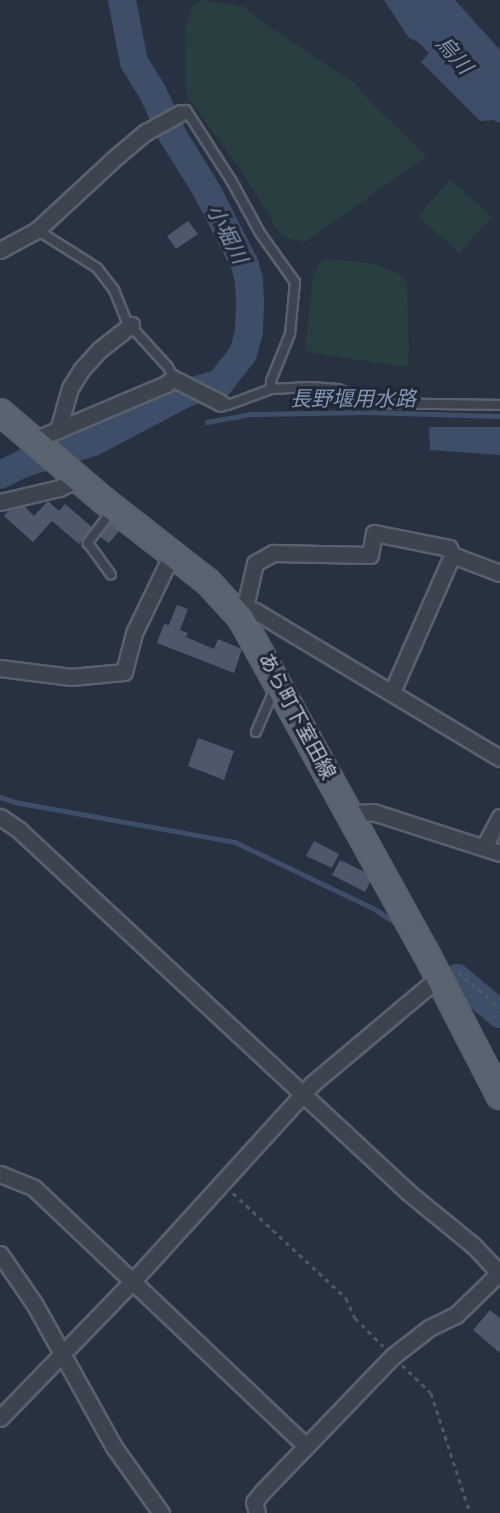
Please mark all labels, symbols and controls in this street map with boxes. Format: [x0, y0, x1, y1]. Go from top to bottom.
water label: 烏川 [431, 31, 477, 79]
water label: 小堀川 [201, 200, 253, 268]
water label: 長野堰用水路 [290, 386, 416, 412]
street label: あら町下室田線 [254, 649, 340, 783]

